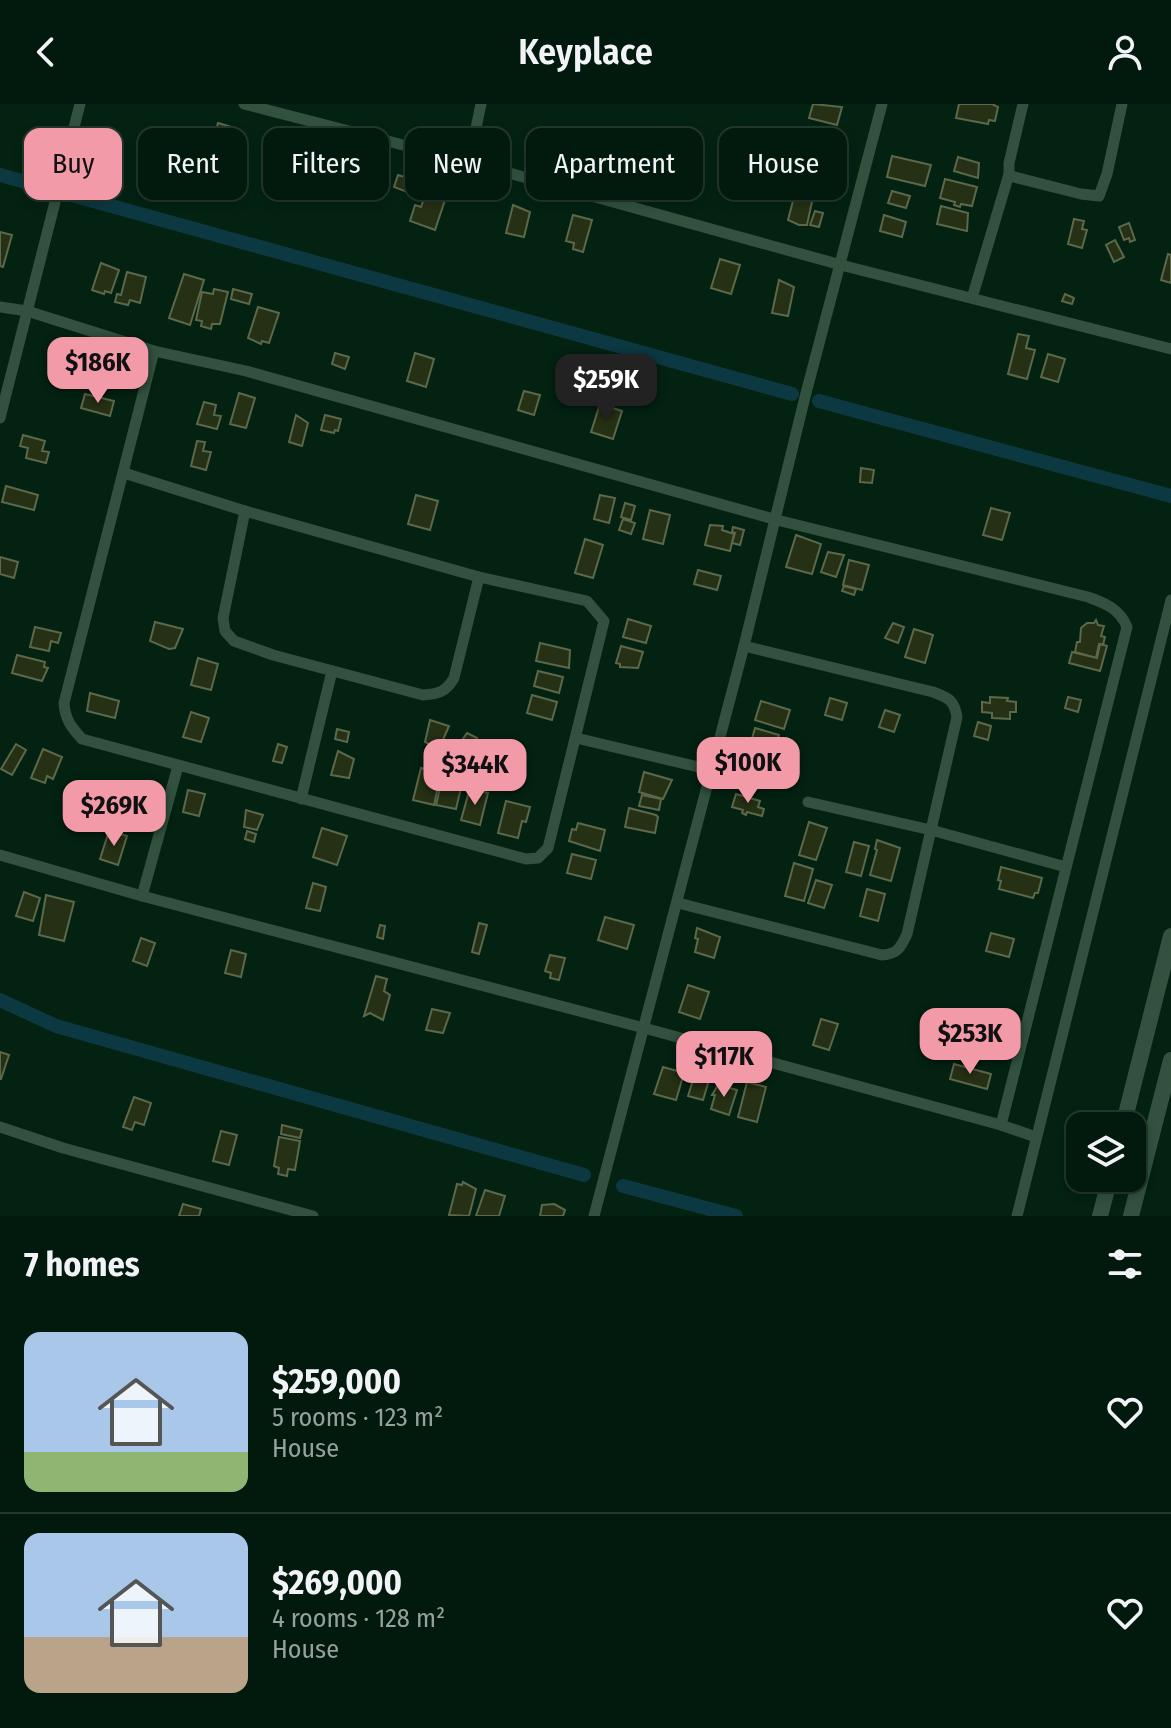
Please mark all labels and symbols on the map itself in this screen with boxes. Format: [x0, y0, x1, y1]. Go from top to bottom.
pin: $186K [42, 337, 154, 405]
pin: $259K [550, 354, 662, 422]
pin: $100K [692, 737, 804, 805]
pin: $344K [419, 739, 531, 807]
pin: $269K [58, 780, 170, 848]
pin: $253K [914, 1008, 1026, 1076]
pin: $117K [668, 1031, 780, 1099]

